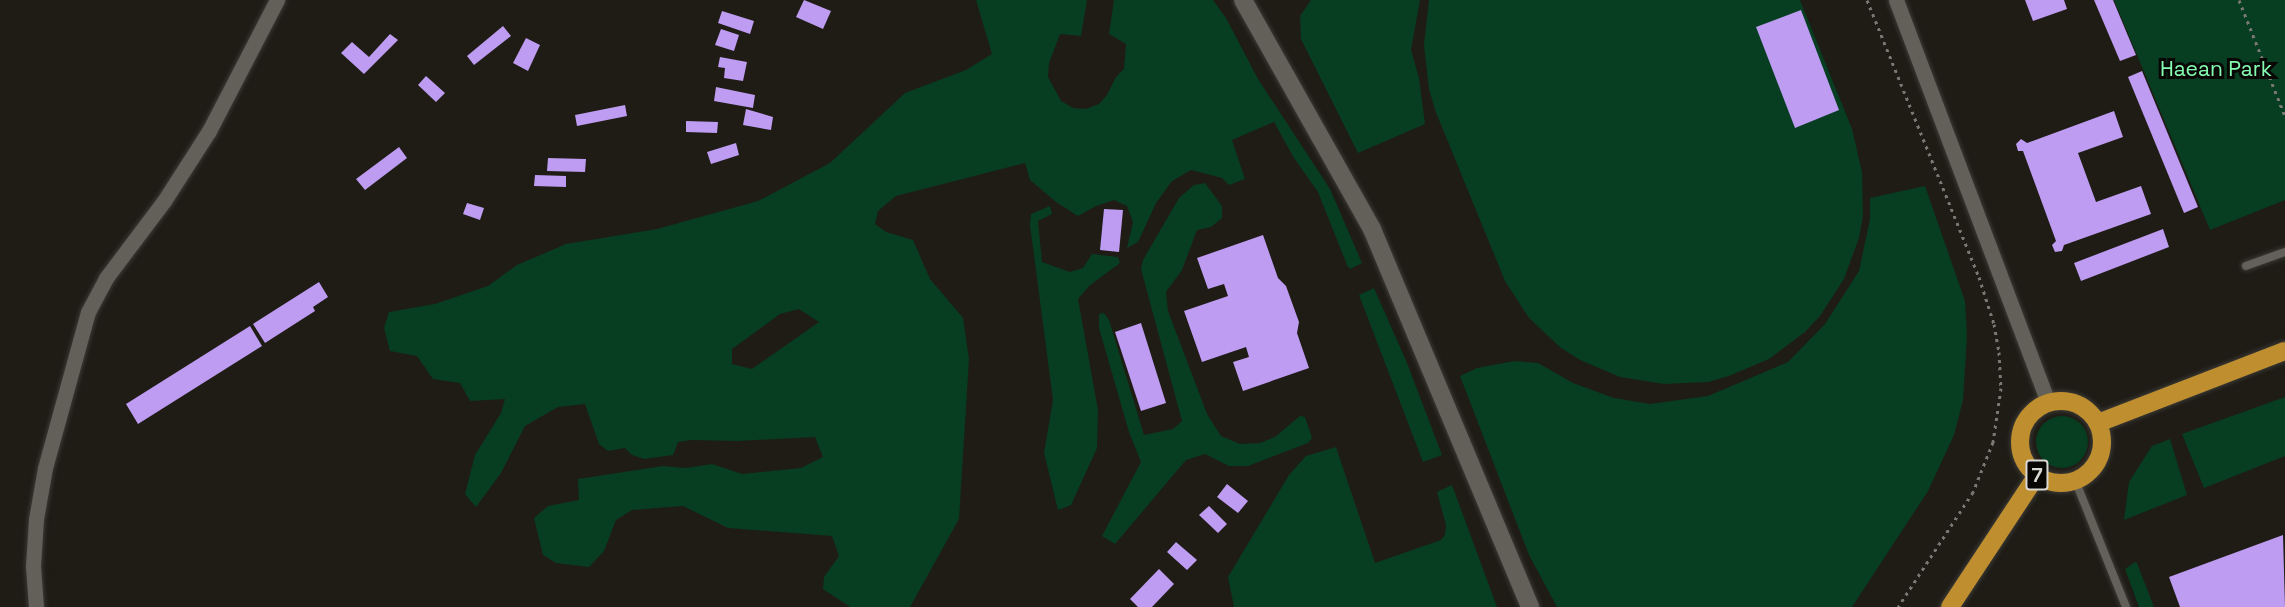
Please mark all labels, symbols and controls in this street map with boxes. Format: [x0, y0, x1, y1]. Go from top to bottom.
park label: Haean Park [2160, 56, 2272, 82]
road number: 7 [2025, 458, 2049, 492]

